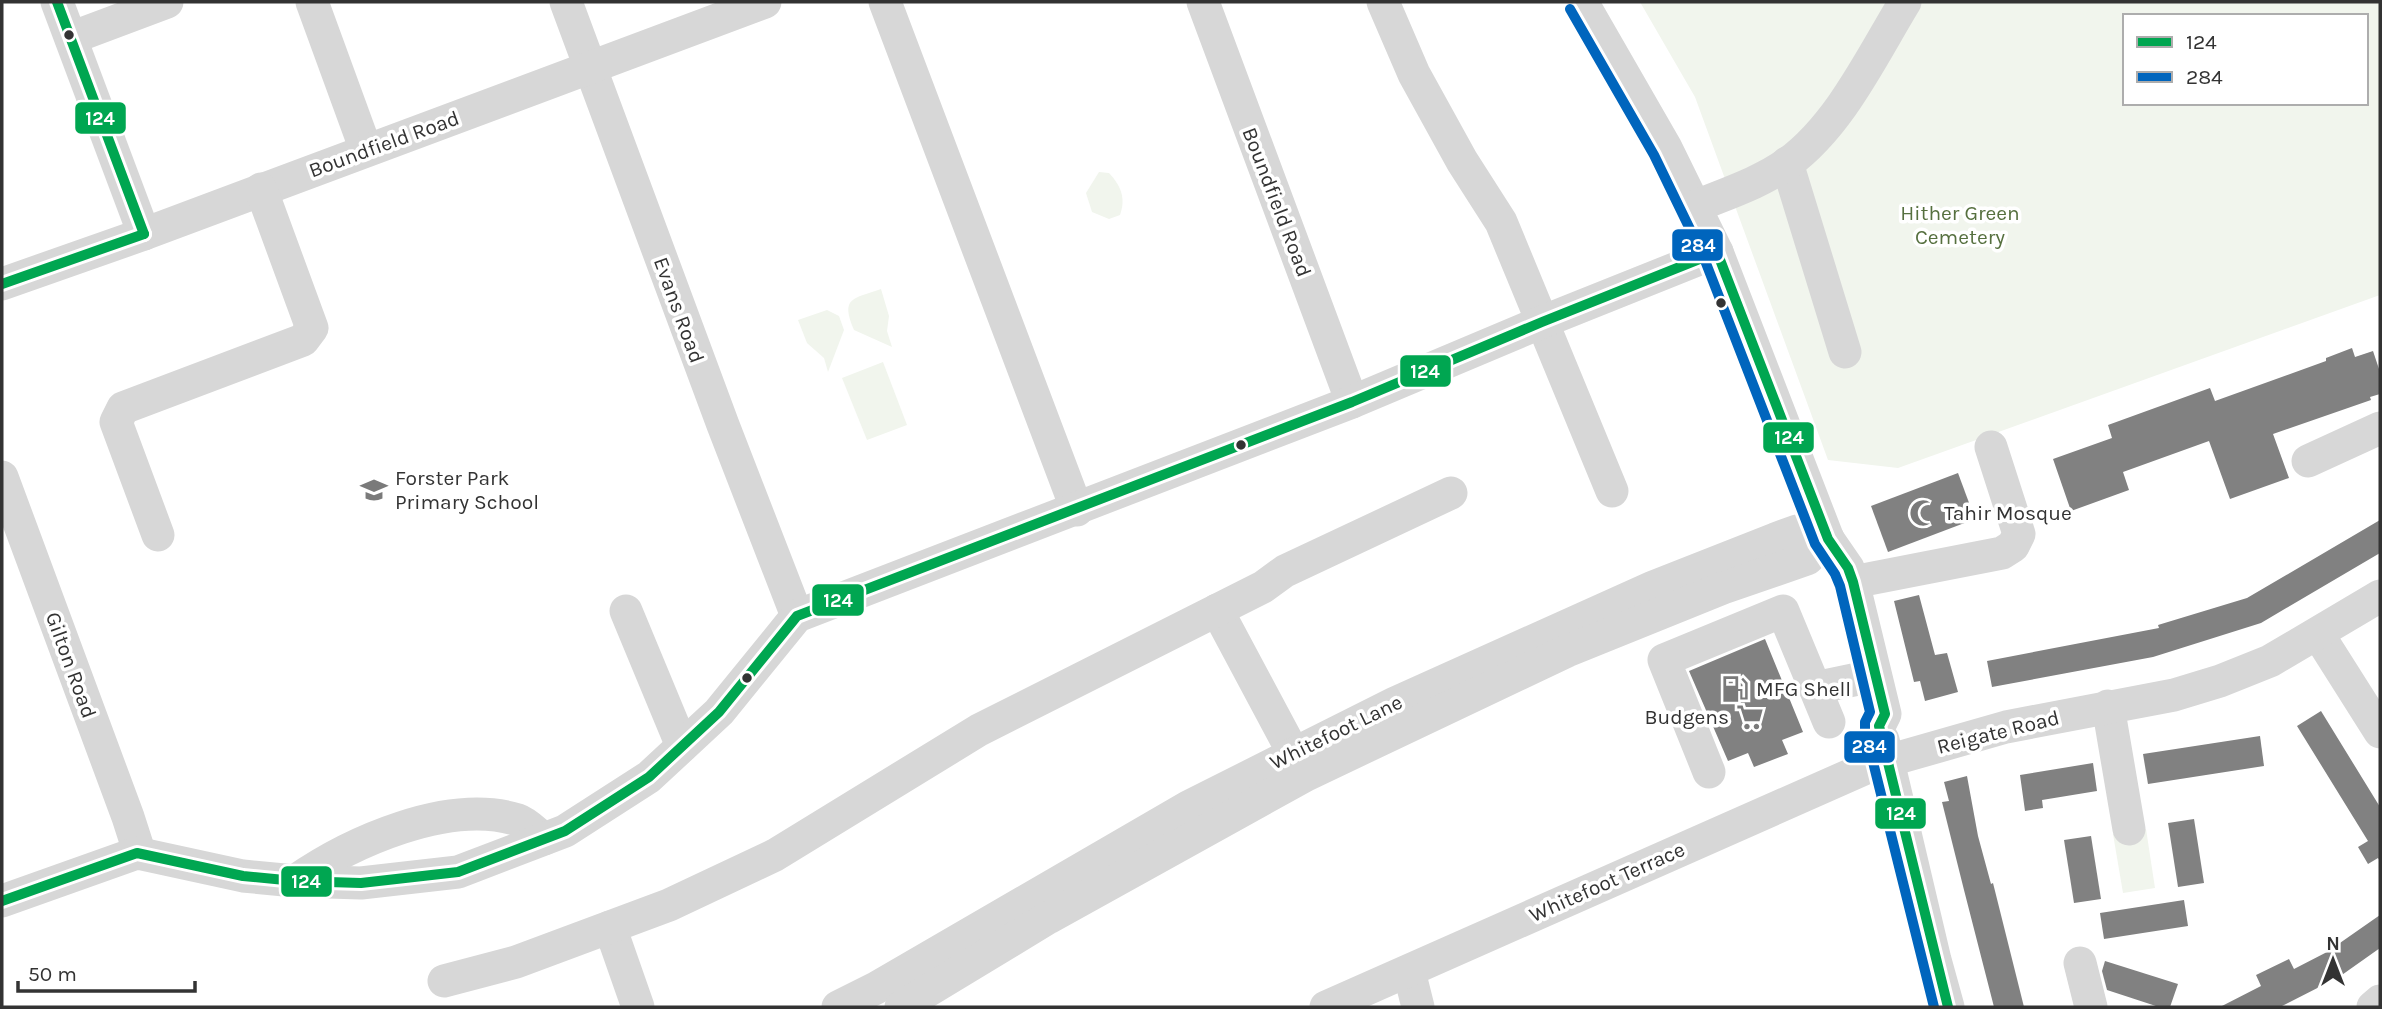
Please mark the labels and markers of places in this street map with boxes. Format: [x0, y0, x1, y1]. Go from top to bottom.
unlabelled marker [62, 28, 76, 42]
unlabelled marker [1714, 296, 1728, 310]
unlabelled marker [1234, 438, 1248, 452]
place label: Forster Park Primary School [395, 466, 539, 514]
school or university icon: Forster Park Primary School [359, 475, 389, 505]
mosque icon: Tahir Mosque [1908, 498, 1938, 528]
place label: Tahir Mosque [1944, 501, 2072, 525]
unlabelled marker [740, 671, 754, 685]
fuel station icon: MFG Shell [1720, 674, 1750, 704]
place label: MFG Shell [1756, 677, 1851, 701]
supermarket icon: Budgens [1735, 702, 1765, 732]
place label: Budgens [1644, 705, 1729, 729]

